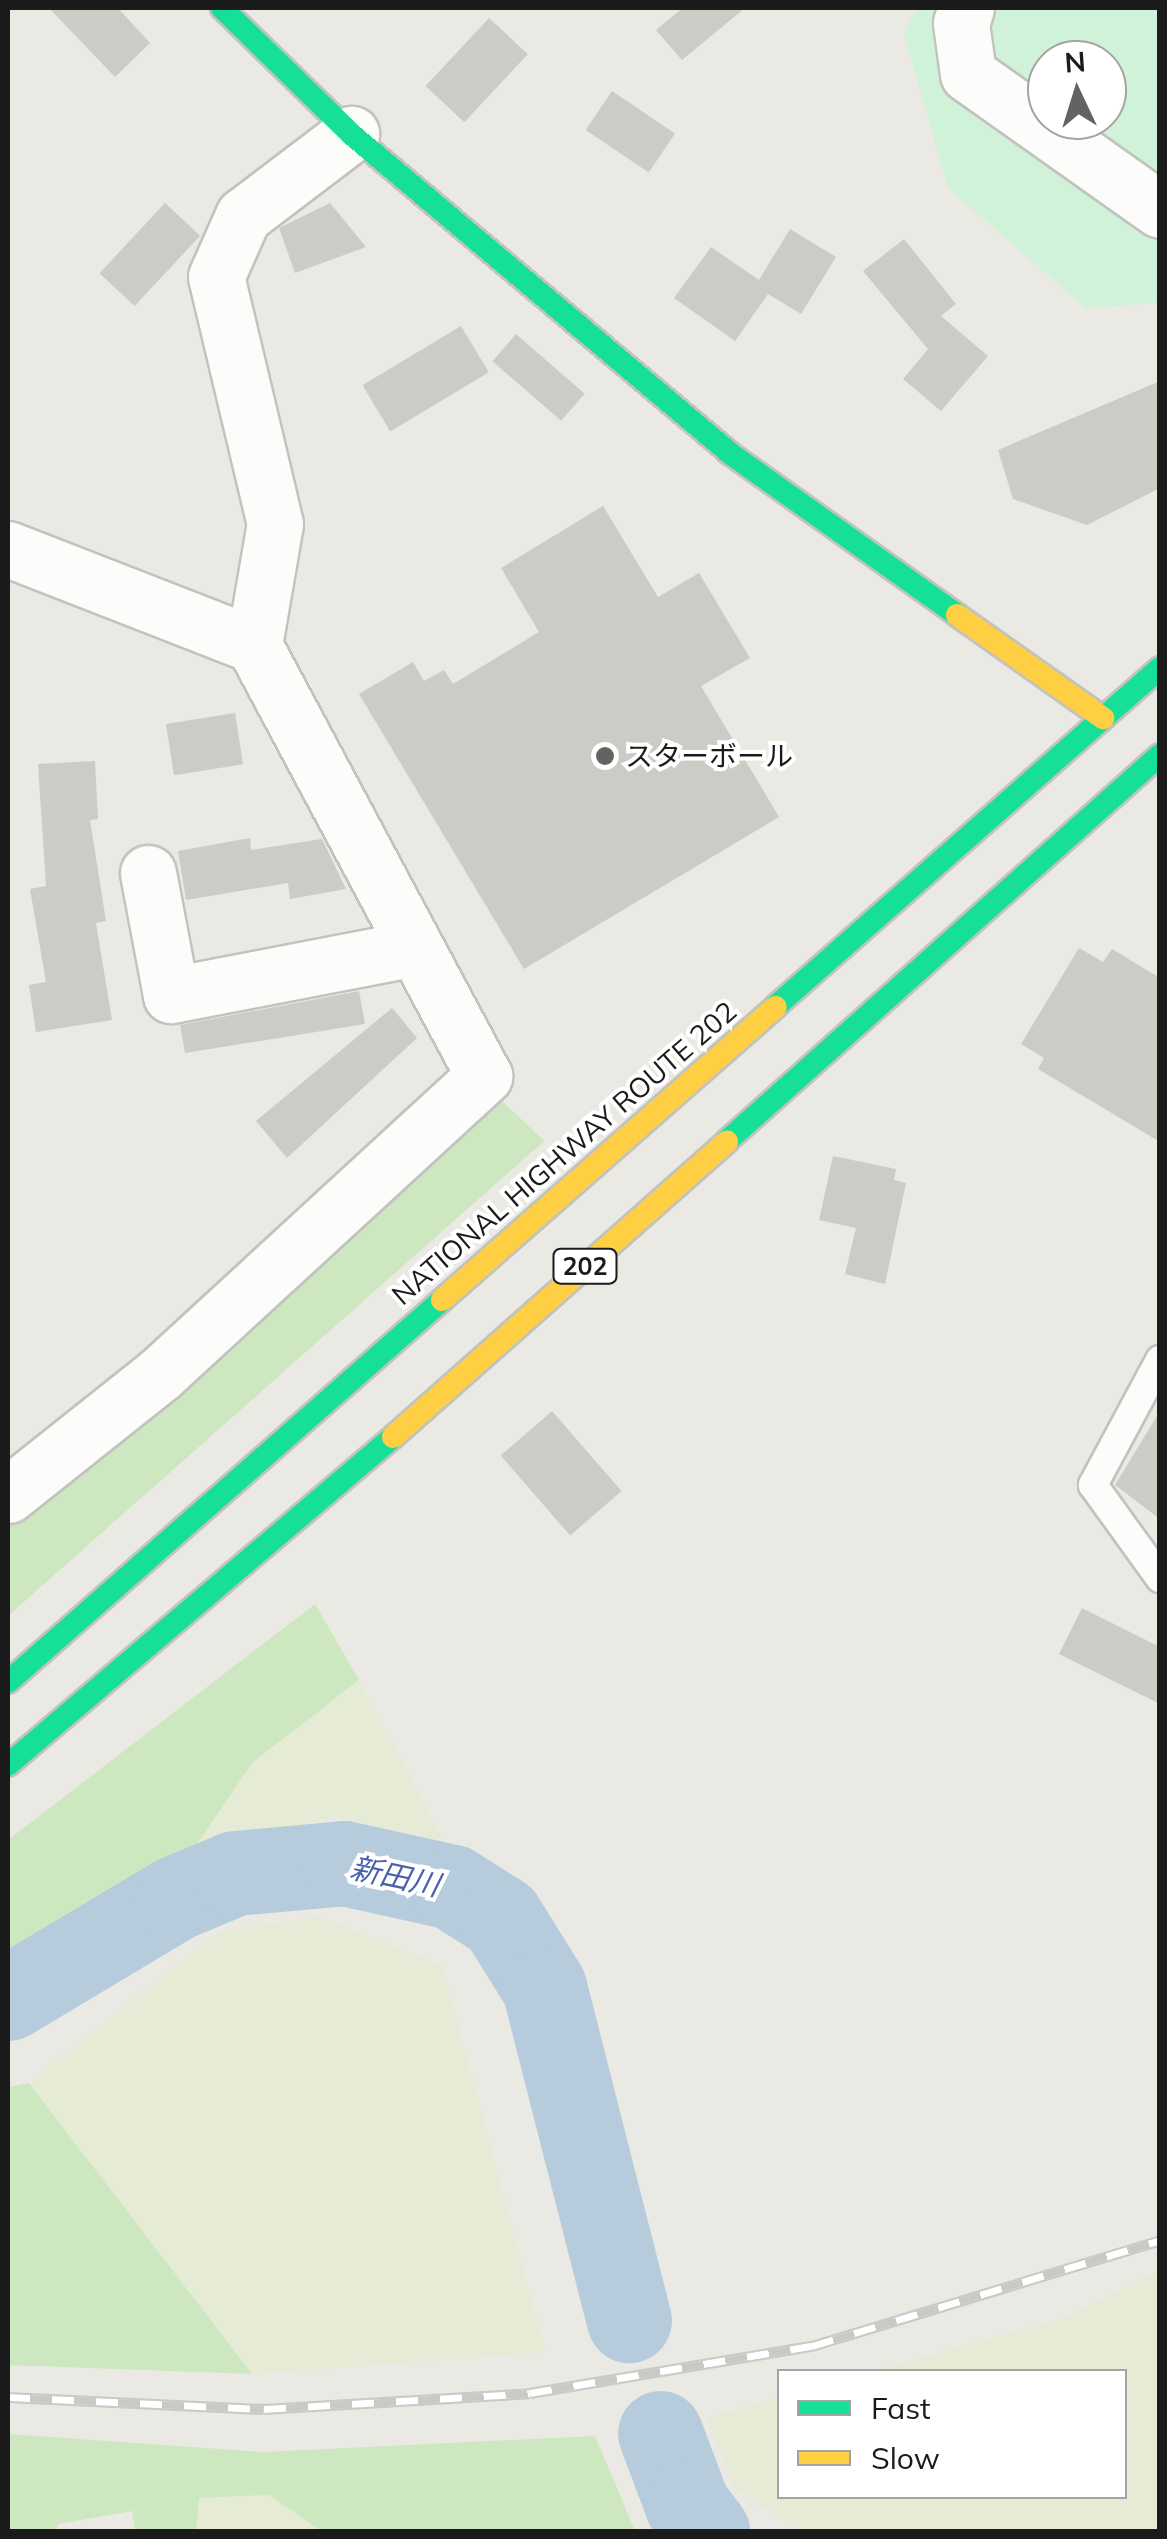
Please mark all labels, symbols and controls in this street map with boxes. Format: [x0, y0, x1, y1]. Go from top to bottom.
north arrow [1027, 40, 1127, 140]
text: N [1063, 43, 1087, 80]
place label: スターボール [625, 739, 793, 773]
marker: スターボール [594, 745, 616, 767]
street label: NATIONAL HIGHWAY ROUTE 202 [385, 994, 743, 1312]
road number: 202 [552, 1246, 618, 1286]
water label: 新田川 [347, 1849, 443, 1903]
legend [777, 2369, 1127, 2499]
text: Fast [871, 2389, 931, 2427]
text: Slow [871, 2439, 940, 2477]

